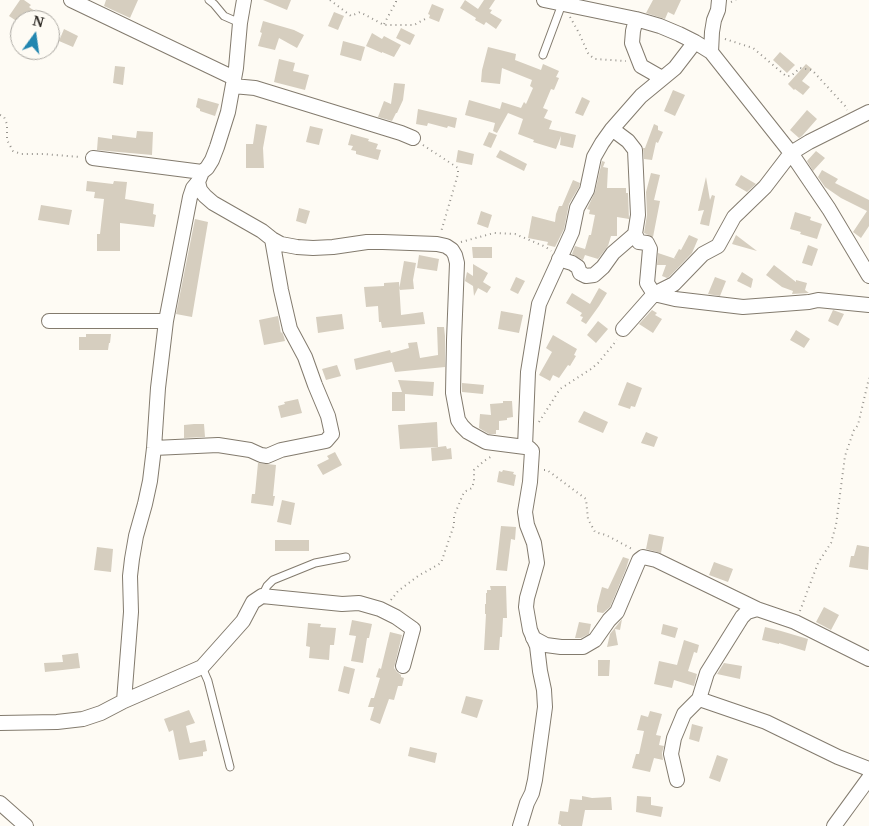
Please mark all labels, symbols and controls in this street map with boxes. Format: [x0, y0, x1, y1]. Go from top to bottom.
north arrow [10, 10, 60, 60]
text: N [31, 10, 46, 31]

